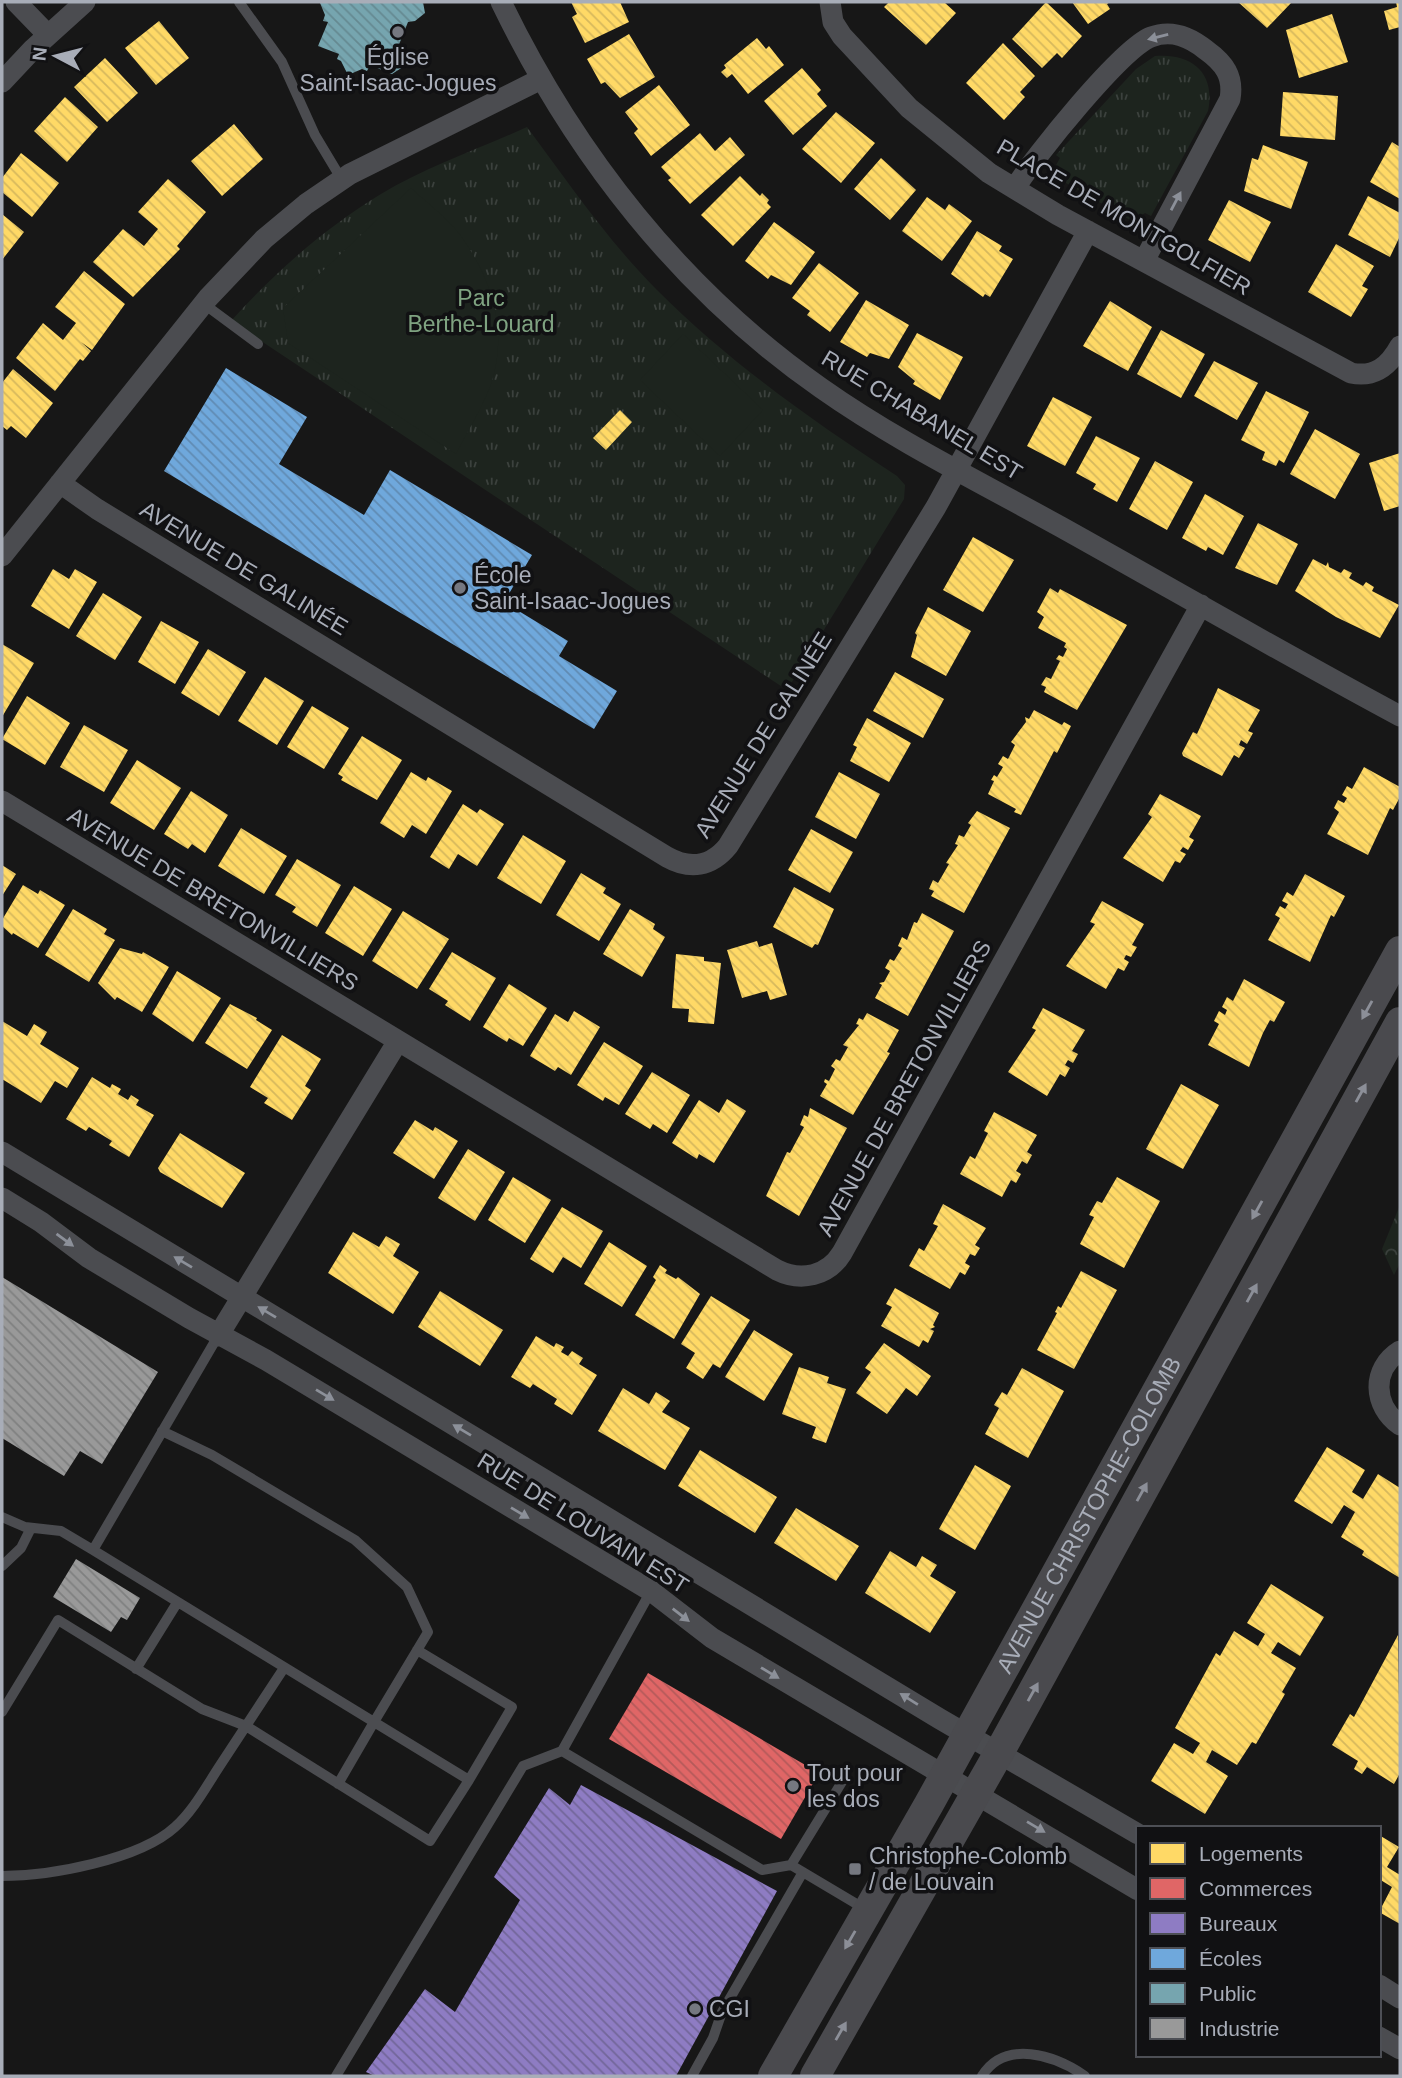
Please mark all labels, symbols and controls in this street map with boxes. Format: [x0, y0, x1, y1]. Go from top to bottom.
north arrow [21, 21, 91, 91]
marker: Église Saint-Isaac-Jogues [390, 24, 406, 40]
one-way arrow [1146, 32, 1168, 43]
place label: Église Saint-Isaac-Jogues [300, 44, 496, 96]
text: N [28, 46, 51, 62]
street label: PLACE DE MONTGOLFIER [992, 134, 1256, 300]
one-way arrow [1170, 191, 1182, 211]
park label: Parc Berthe-Louard [407, 285, 555, 337]
street label: RUE CHABANEL EST [817, 345, 1027, 485]
street label: AVENUE DE GALINÉE [136, 496, 352, 640]
place label: École Saint-Isaac-Jogues [474, 562, 671, 614]
marker: École Saint-Isaac-Jogues [452, 580, 468, 596]
street label: AVENUE DE GALINÉE [689, 627, 837, 843]
street label: AVENUE DE BRETONVILLIERS [63, 802, 363, 996]
street label: AVENUE DE BRETONVILLIERS [812, 936, 996, 1240]
one-way arrow [1361, 1001, 1373, 1020]
one-way arrow [1355, 1084, 1367, 1103]
one-way arrow [1251, 1200, 1263, 1219]
one-way arrow [56, 1233, 75, 1247]
one-way arrow [173, 1255, 192, 1268]
one-way arrow [1246, 1283, 1258, 1303]
one-way arrow [258, 1306, 277, 1319]
street label: AVENUE CHRISTOPHE-COLOMB [991, 1352, 1186, 1677]
one-way arrow [315, 1389, 334, 1402]
one-way arrow [453, 1424, 472, 1436]
street label: RUE DE LOUVAIN EST [473, 1447, 693, 1599]
one-way arrow [1136, 1482, 1148, 1502]
one-way arrow [510, 1506, 529, 1519]
one-way arrow [672, 1607, 690, 1621]
one-way arrow [761, 1667, 780, 1679]
one-way arrow [1027, 1682, 1039, 1701]
one-way arrow [899, 1693, 918, 1706]
place label: Tout pour les dos [807, 1760, 903, 1812]
marker: Tout pour les dos [785, 1778, 801, 1794]
one-way arrow [1026, 1821, 1045, 1834]
legend [1136, 1826, 1381, 2057]
text: Logements [1199, 1842, 1303, 1865]
place label: Christophe-Colomb / de Louvain [869, 1843, 1067, 1895]
marker: Christophe-Colomb / de Louvain [847, 1861, 863, 1877]
text: Commerces [1199, 1877, 1312, 1900]
text: Bureaux [1199, 1912, 1278, 1935]
one-way arrow [844, 1931, 856, 1950]
text: Écoles [1199, 1947, 1262, 1970]
text: Public [1199, 1982, 1256, 2005]
place label: CGI [709, 1996, 750, 2022]
marker: CGI [687, 2001, 703, 2017]
text: Industrie [1199, 2017, 1280, 2040]
one-way arrow [835, 2022, 847, 2041]

